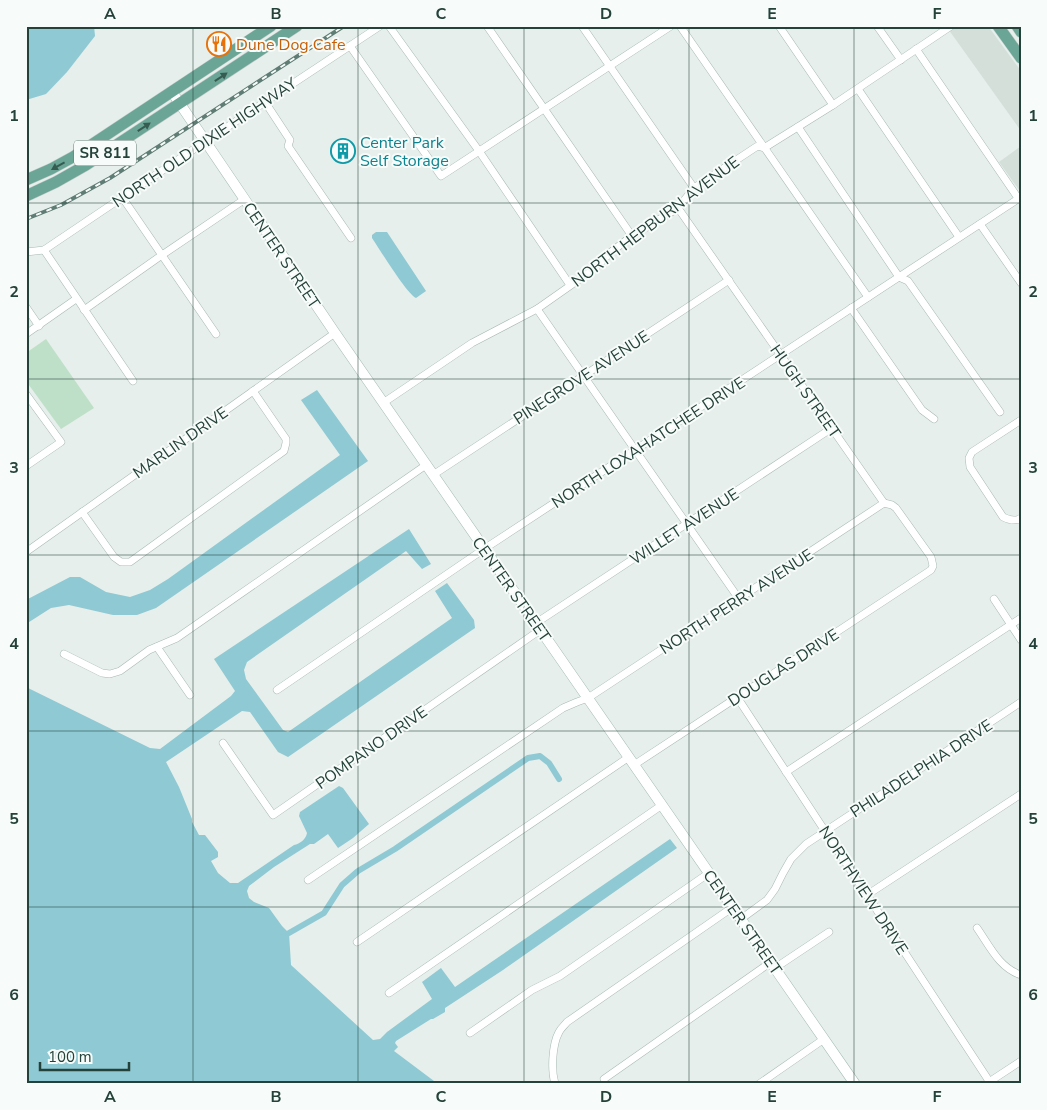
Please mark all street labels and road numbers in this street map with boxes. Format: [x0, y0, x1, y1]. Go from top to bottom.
street label: NORTH OLD DIXIE HIGHWAY [108, 72, 302, 213]
road number: SR 811 [74, 140, 136, 166]
street label: NORTH HEPBURN AVENUE [567, 151, 744, 292]
street label: CENTER STREET [237, 198, 325, 313]
street label: PINEGROVE AVENUE [509, 326, 654, 430]
street label: HUGH STREET [765, 340, 846, 443]
street label: NORTH LOXAHATCHEE DRIVE [548, 372, 749, 514]
street label: MARLIN DRIVE [128, 402, 233, 484]
street label: WILLET AVENUE [626, 483, 743, 570]
street label: CENTER STREET [467, 533, 556, 647]
street label: NORTH PERRY AVENUE [656, 544, 818, 660]
street label: DOUGLAS DRIVE [724, 624, 843, 712]
street label: POMPANO DRIVE [311, 701, 432, 795]
street label: PHILADELPHIA DRIVE [846, 715, 997, 823]
street label: NORTHVIEW DRIVE [813, 822, 913, 959]
street label: CENTER STREET [698, 866, 787, 980]

